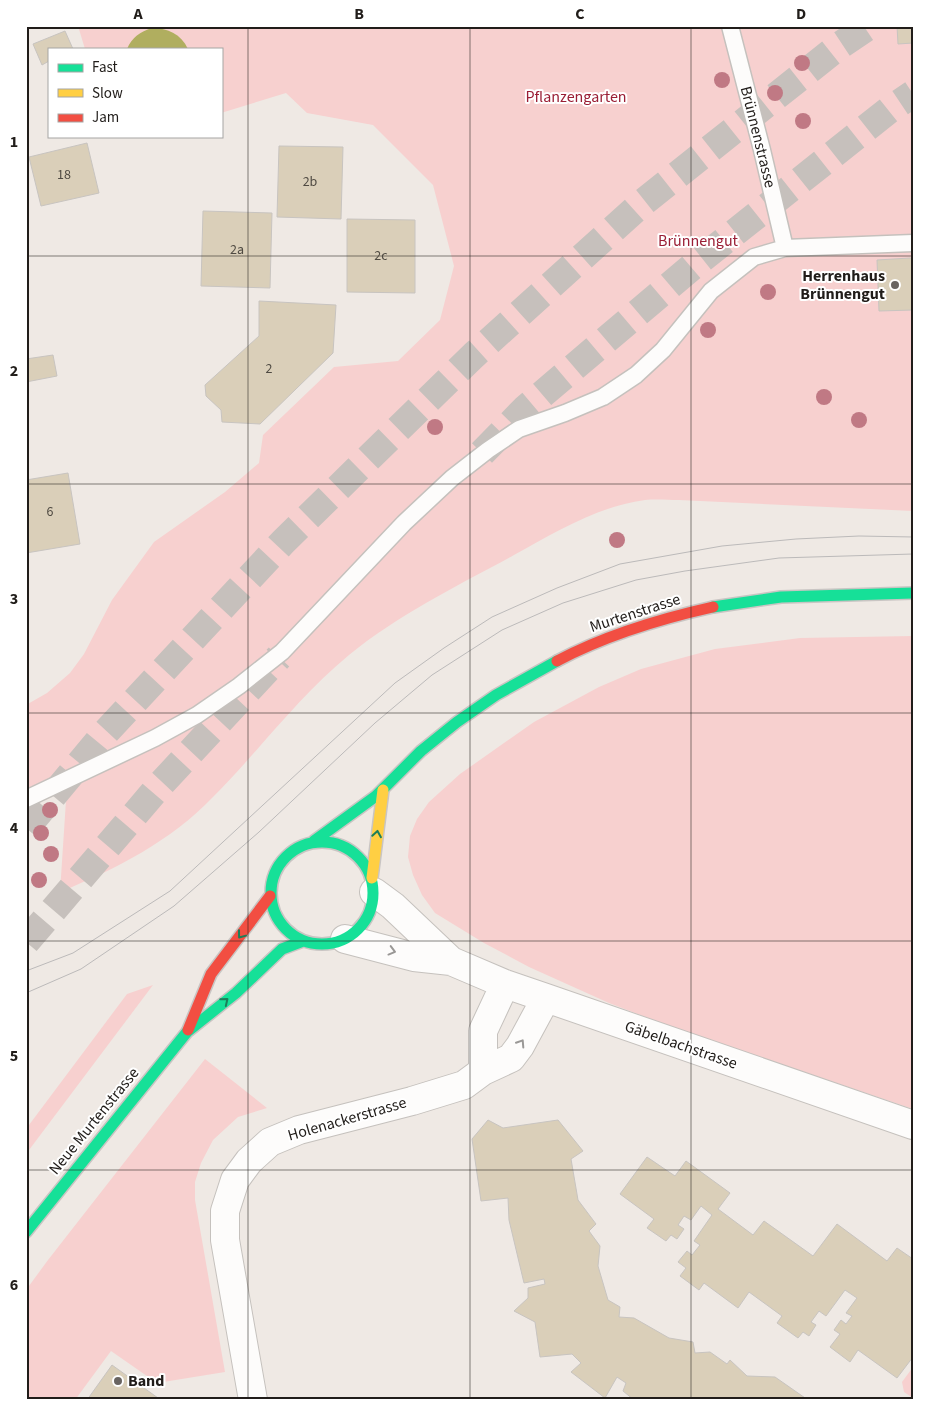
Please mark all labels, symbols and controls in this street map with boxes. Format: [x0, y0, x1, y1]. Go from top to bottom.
text: A [132, 3, 143, 25]
text: B [354, 3, 364, 25]
text: C [575, 3, 585, 25]
text: D [796, 3, 806, 25]
legend [48, 48, 222, 138]
text: Fast [92, 57, 118, 78]
text: Slow [92, 83, 123, 104]
street label: Brünnenstrasse [735, 84, 781, 190]
park label: Pflanzengarten [525, 86, 627, 108]
text: Jam [92, 107, 119, 128]
text: 1 [10, 131, 18, 153]
house number: 18 [57, 165, 71, 185]
house number: 2b [303, 172, 318, 192]
park label: Brünnengut [658, 230, 739, 252]
house number: 2a [230, 240, 244, 260]
house number: 2c [374, 246, 388, 266]
place label: Herrenhaus Brünnengut [800, 265, 885, 305]
marker: Herrenhaus Brünnengut [889, 279, 901, 291]
house number: 2 [266, 359, 273, 379]
text: 2 [10, 360, 18, 382]
house number: 6 [47, 502, 54, 522]
text: 3 [10, 588, 18, 610]
street label: Murtenstrasse [587, 588, 683, 638]
text: 4 [10, 817, 19, 839]
one-way arrow [371, 829, 381, 838]
one-way arrow [238, 929, 247, 939]
one-way arrow [388, 945, 397, 956]
one-way arrow [219, 999, 228, 1007]
street label: Gäbelbachstrasse [622, 1015, 740, 1075]
one-way arrow [515, 1040, 524, 1049]
text: 5 [10, 1045, 18, 1067]
street label: Neue Murtenstrasse [44, 1063, 144, 1179]
street label: Holenackerstrasse [285, 1092, 409, 1146]
text: 6 [10, 1274, 18, 1296]
place label: Band [128, 1370, 164, 1392]
marker: Band [112, 1375, 124, 1387]

